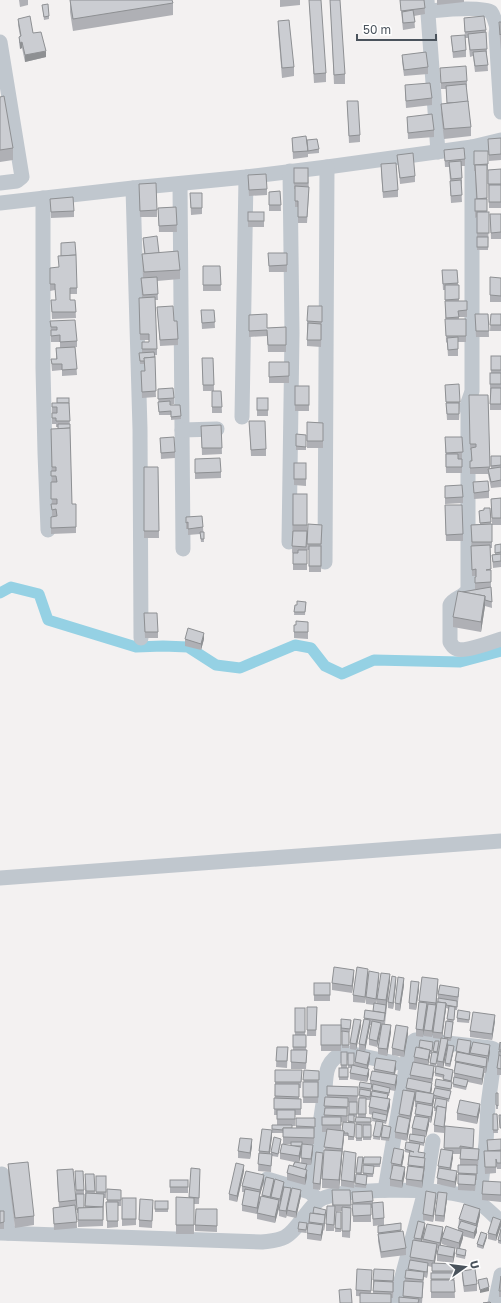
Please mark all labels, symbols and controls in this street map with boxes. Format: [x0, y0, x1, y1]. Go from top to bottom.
scale bar [357, 16, 436, 42]
text: 50 m [363, 22, 391, 37]
north arrow [445, 1247, 485, 1287]
text: U [468, 1259, 482, 1270]

